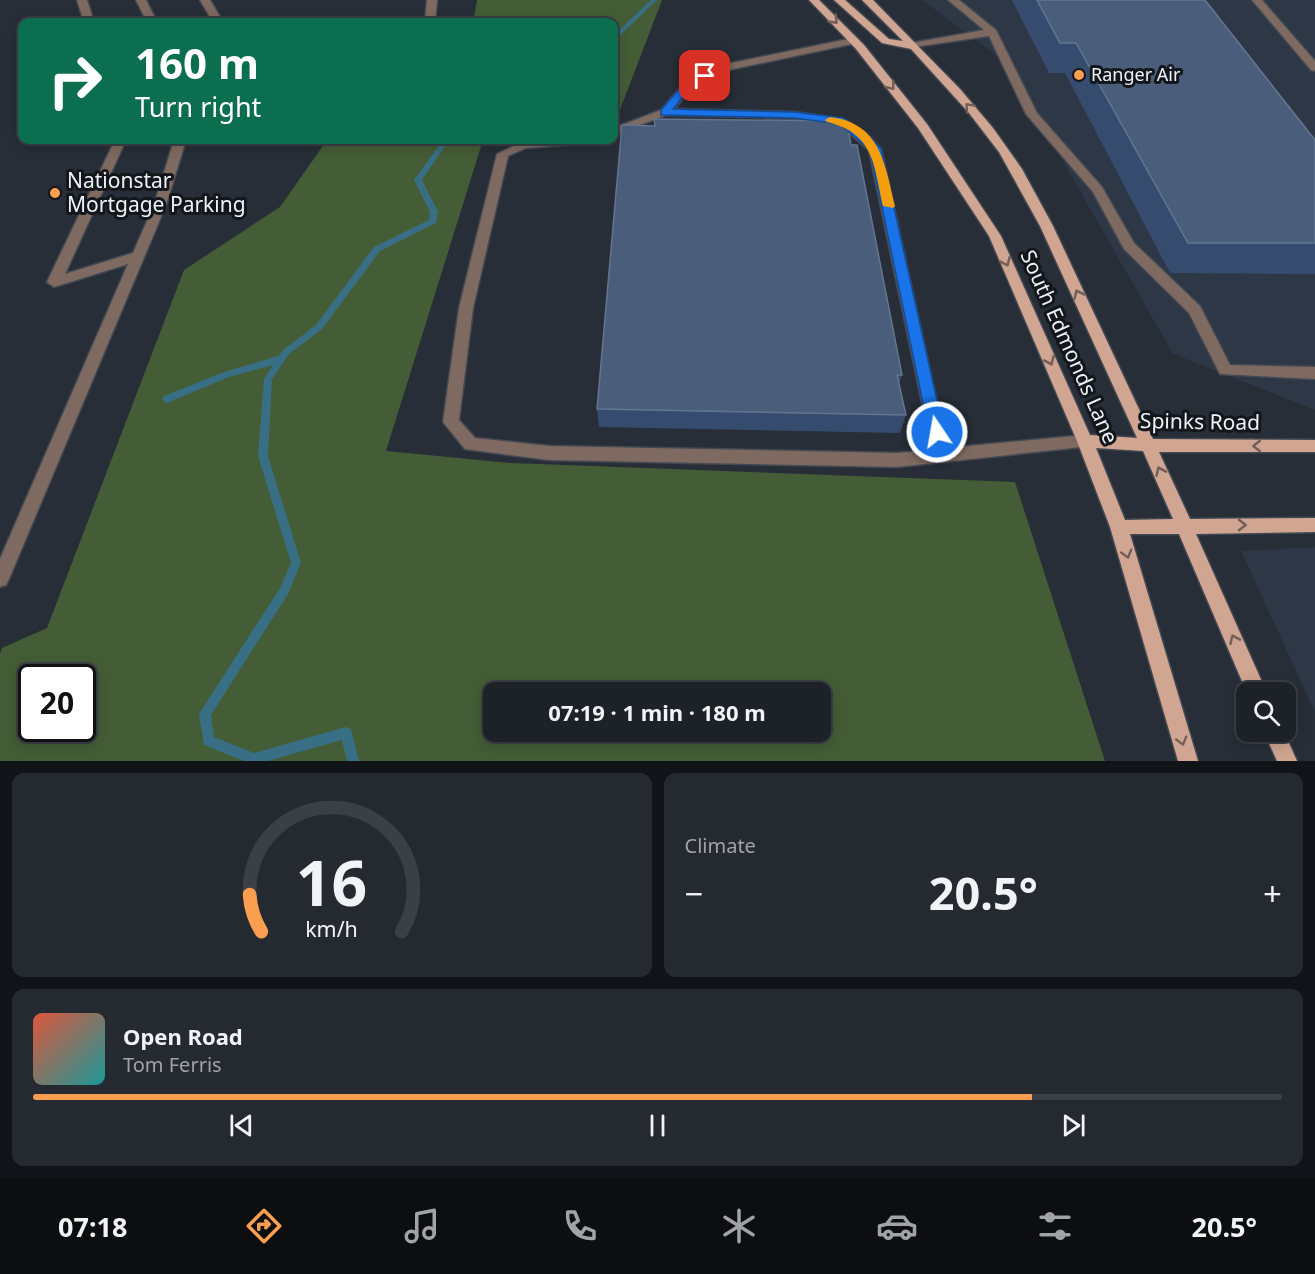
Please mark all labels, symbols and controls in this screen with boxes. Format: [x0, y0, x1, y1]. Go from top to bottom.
one-way arrow [826, 13, 837, 24]
text: 160 m [135, 34, 259, 91]
icon: right [36, 42, 114, 120]
pin [679, 50, 730, 101]
icon: arrive [688, 59, 721, 92]
place label: Ranger Air [1091, 62, 1181, 86]
marker: Ranger Air [1072, 68, 1086, 82]
one-way arrow [883, 79, 894, 90]
text: Turn right [135, 88, 261, 125]
one-way arrow [965, 102, 976, 113]
place label: Nationstar Mortgage Parking [67, 166, 246, 218]
marker: Nationstar Mortgage Parking [48, 186, 62, 200]
street label: South Edmonds Lane [1015, 245, 1125, 448]
one-way arrow [999, 255, 1011, 266]
one-way arrow [1074, 289, 1086, 300]
one-way arrow [1042, 354, 1054, 365]
position arrow [905, 400, 969, 464]
street label: Spinks Road [1140, 406, 1260, 436]
one-way arrow [1252, 439, 1261, 452]
one-way arrow [1155, 466, 1167, 477]
one-way arrow [1237, 519, 1246, 531]
one-way arrow [1120, 549, 1132, 559]
one-way arrow [1229, 635, 1241, 646]
speed limit sign: 20 [18, 664, 96, 742]
map controls [1236, 682, 1296, 742]
button: search [1236, 682, 1296, 742]
text: 07:19 · 1 min · 180 m [548, 697, 766, 727]
one-way arrow [1175, 736, 1188, 746]
text: Climate [685, 832, 756, 859]
text: 16 [296, 839, 367, 924]
text: 20.5° [929, 862, 1038, 923]
text: − [685, 871, 703, 916]
text: + [1263, 871, 1282, 916]
text: km/h [305, 914, 358, 943]
text: Open Road [123, 1021, 243, 1051]
text: Tom Ferris [123, 1051, 222, 1078]
icon: previous [225, 1109, 258, 1142]
icon: pause [641, 1109, 674, 1142]
icon: next [1057, 1109, 1090, 1142]
icon: directions [243, 1205, 285, 1247]
icon: music [401, 1205, 443, 1247]
icon: phone [559, 1205, 601, 1247]
icon: climate [718, 1205, 760, 1247]
icon: car [876, 1205, 918, 1247]
icon: filters [1034, 1205, 1076, 1247]
text: 07:18 [58, 1208, 127, 1245]
text: 20.5° [1192, 1208, 1257, 1245]

